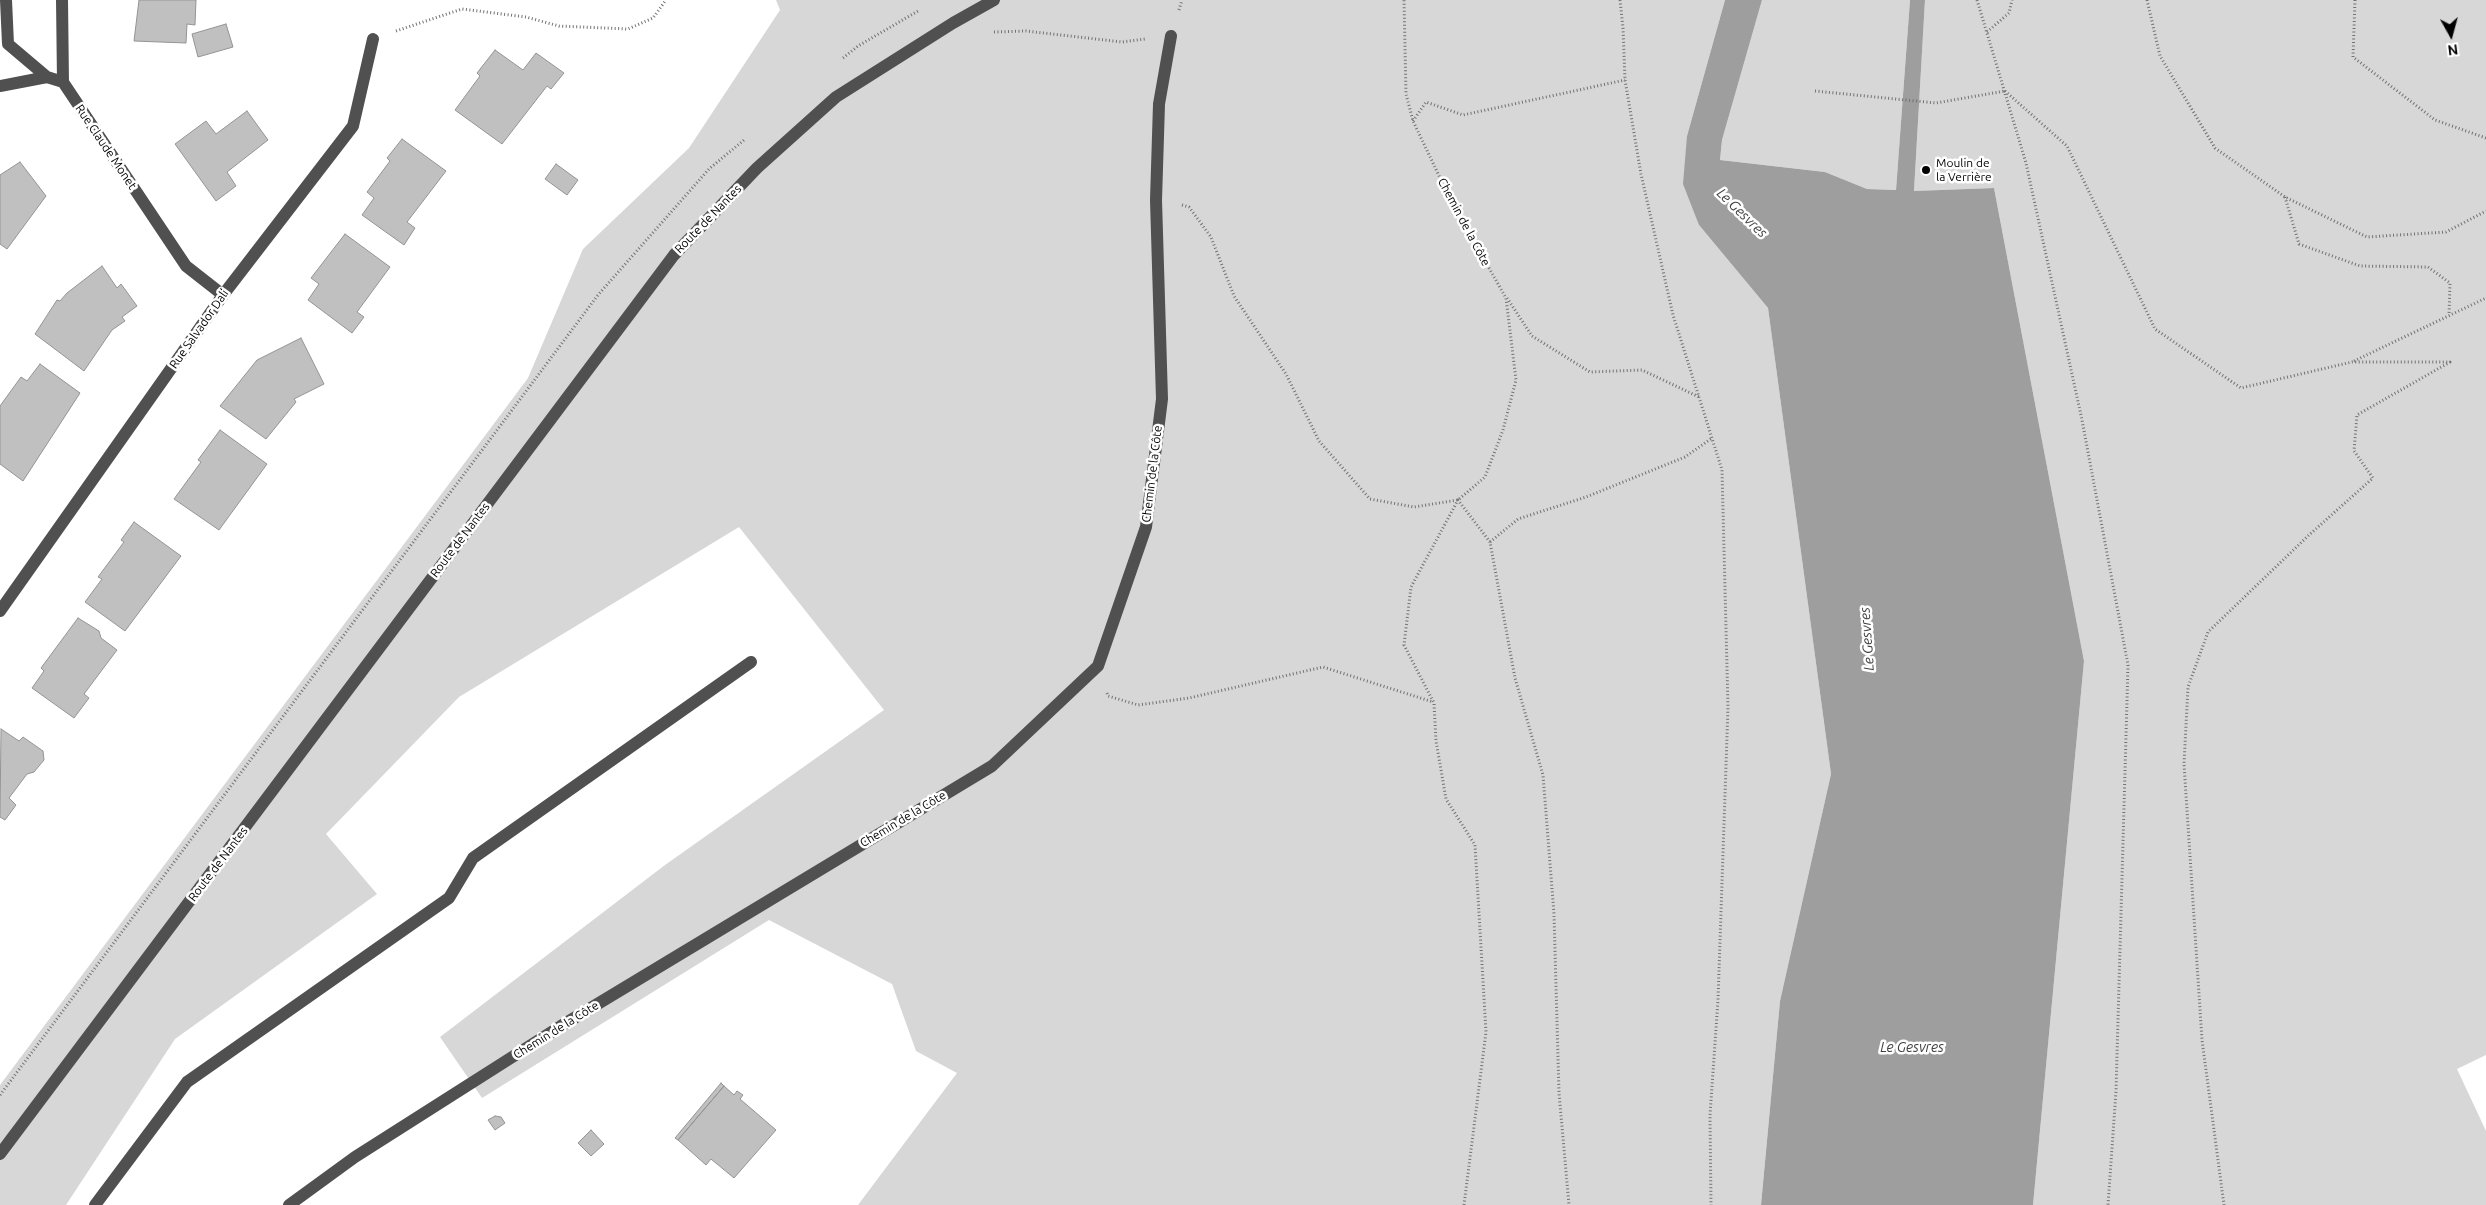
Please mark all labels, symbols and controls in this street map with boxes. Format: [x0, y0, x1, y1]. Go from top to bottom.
north arrow [2426, 10, 2476, 60]
text: N [2447, 41, 2459, 58]
street label: Rue Claude Monet [72, 102, 140, 192]
place label: Moulin de la Verrière [1936, 156, 1992, 184]
marker: Moulin de la Verrière [1920, 164, 1932, 176]
street label: Chemin de la Côte [1435, 175, 1493, 269]
street label: Route de Nantes [672, 182, 744, 256]
water label: Le Gesvres [1713, 185, 1771, 241]
street label: Rue Salvador Dali [166, 287, 232, 371]
street label: Chemin de la Côte [1139, 425, 1165, 523]
street label: Route de Nantes [427, 500, 493, 580]
water label: Le Gesvres [1856, 607, 1878, 671]
street label: Chemin de la Côte [857, 788, 949, 850]
street label: Route de Nantes [185, 824, 251, 904]
street label: Chemin de la Côte [511, 998, 601, 1062]
water label: Le Gesvres [1880, 1039, 1944, 1055]

